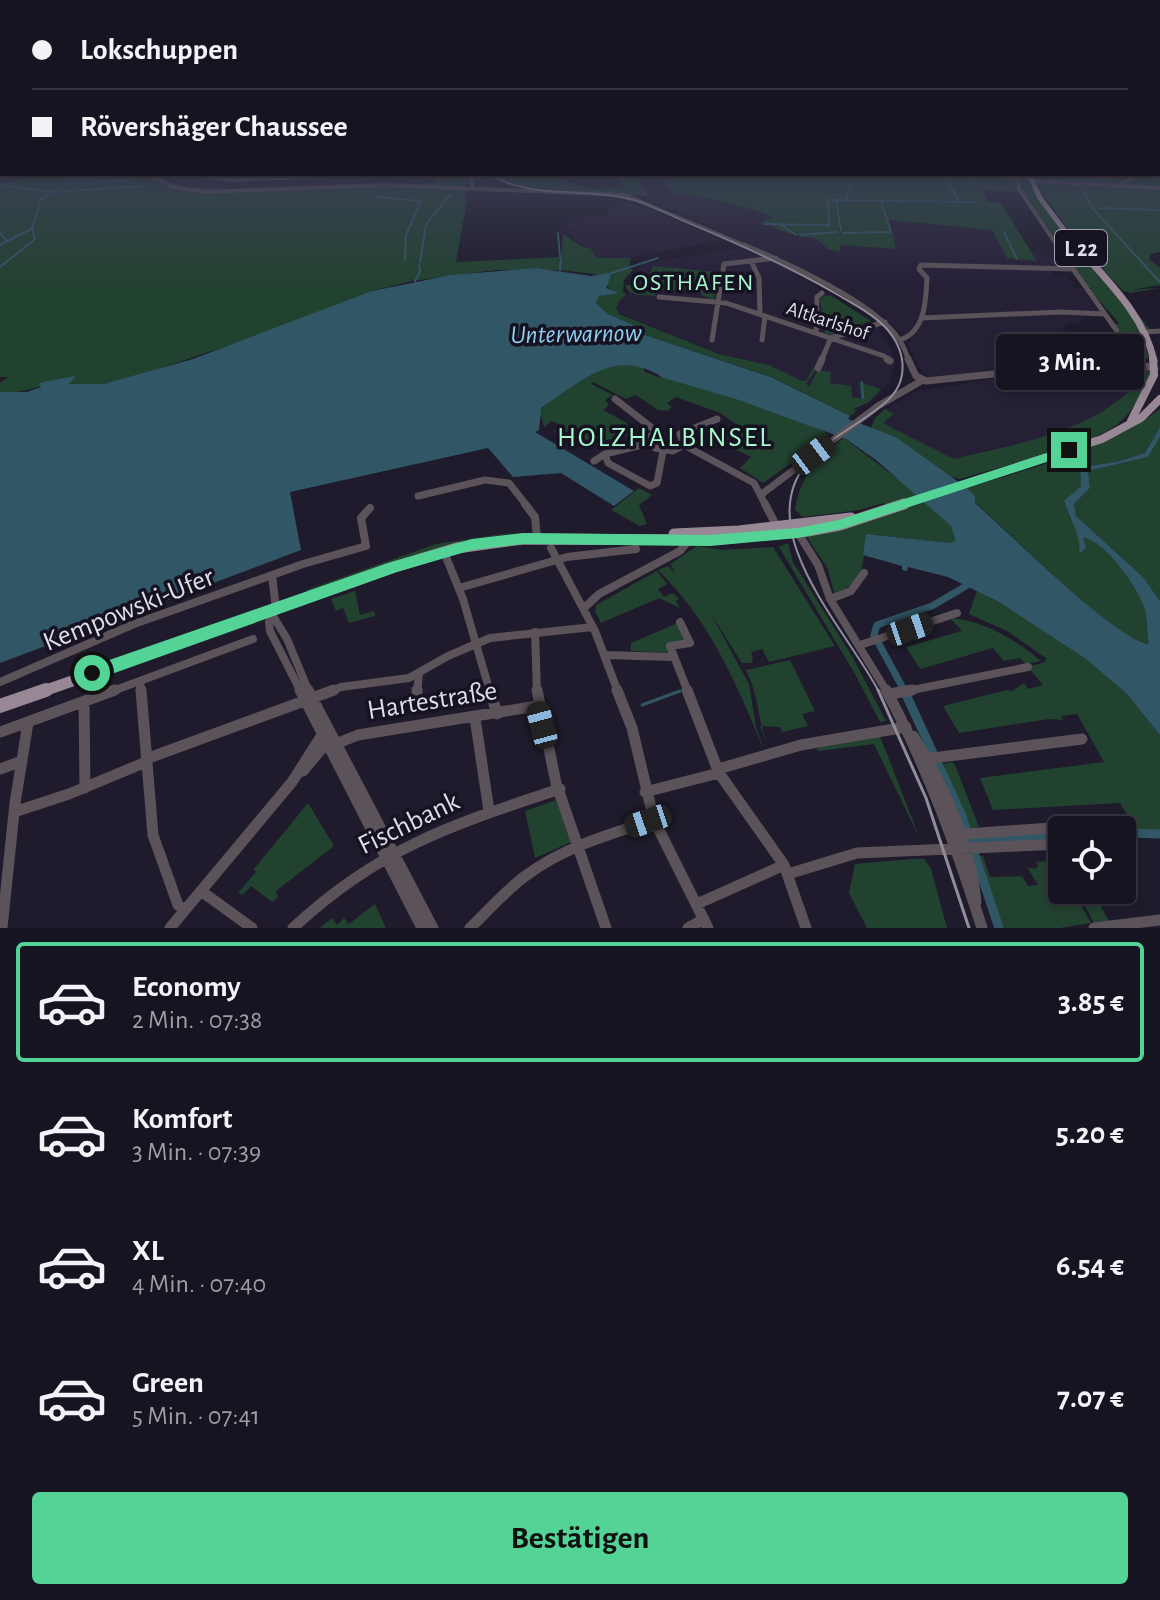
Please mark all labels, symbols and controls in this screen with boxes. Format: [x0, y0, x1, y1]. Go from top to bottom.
text: Lokschuppen [80, 35, 238, 65]
text: Rövershäger Chaussee [80, 112, 348, 142]
road number: L 22 [1055, 230, 1107, 266]
district label: OSTHAFEN [633, 271, 755, 295]
street label: Altkarlshof [784, 298, 872, 344]
water label: Unterwarnow [510, 320, 642, 348]
callout: 3 Min. [995, 334, 1143, 390]
text: 3 Min. [1039, 349, 1101, 375]
district label: HOLZHALBINSEL [557, 424, 773, 452]
car [787, 431, 839, 479]
route end [1051, 432, 1087, 468]
street label: Kempowski-Ufer [39, 563, 218, 657]
car [883, 610, 937, 648]
route start [74, 655, 110, 691]
street label: Hartestraße [365, 677, 499, 725]
car [524, 699, 560, 751]
street label: Fischbank [354, 787, 464, 860]
car [621, 802, 675, 840]
map controls [1048, 816, 1136, 904]
button: locate [1048, 816, 1136, 904]
icon: car [36, 966, 108, 1038]
text: Economy [132, 972, 241, 1002]
text: 3.85 € [1058, 987, 1124, 1017]
text: 2 Min. · 07:38 [132, 1007, 262, 1033]
icon: car [36, 1098, 108, 1170]
text: Komfort [132, 1104, 232, 1134]
text: 5.20 € [1056, 1119, 1124, 1149]
text: 3 Min. · 07:39 [132, 1139, 261, 1165]
icon: car [36, 1230, 108, 1302]
text: XL [132, 1236, 164, 1266]
text: 6.54 € [1056, 1251, 1124, 1281]
text: 4 Min. · 07:40 [132, 1271, 266, 1297]
icon: car [36, 1362, 108, 1434]
text: Green [132, 1368, 204, 1398]
text: 7.07 € [1057, 1383, 1124, 1413]
text: 5 Min. · 07:41 [132, 1403, 260, 1429]
button: Bestätigen [32, 1492, 1128, 1584]

